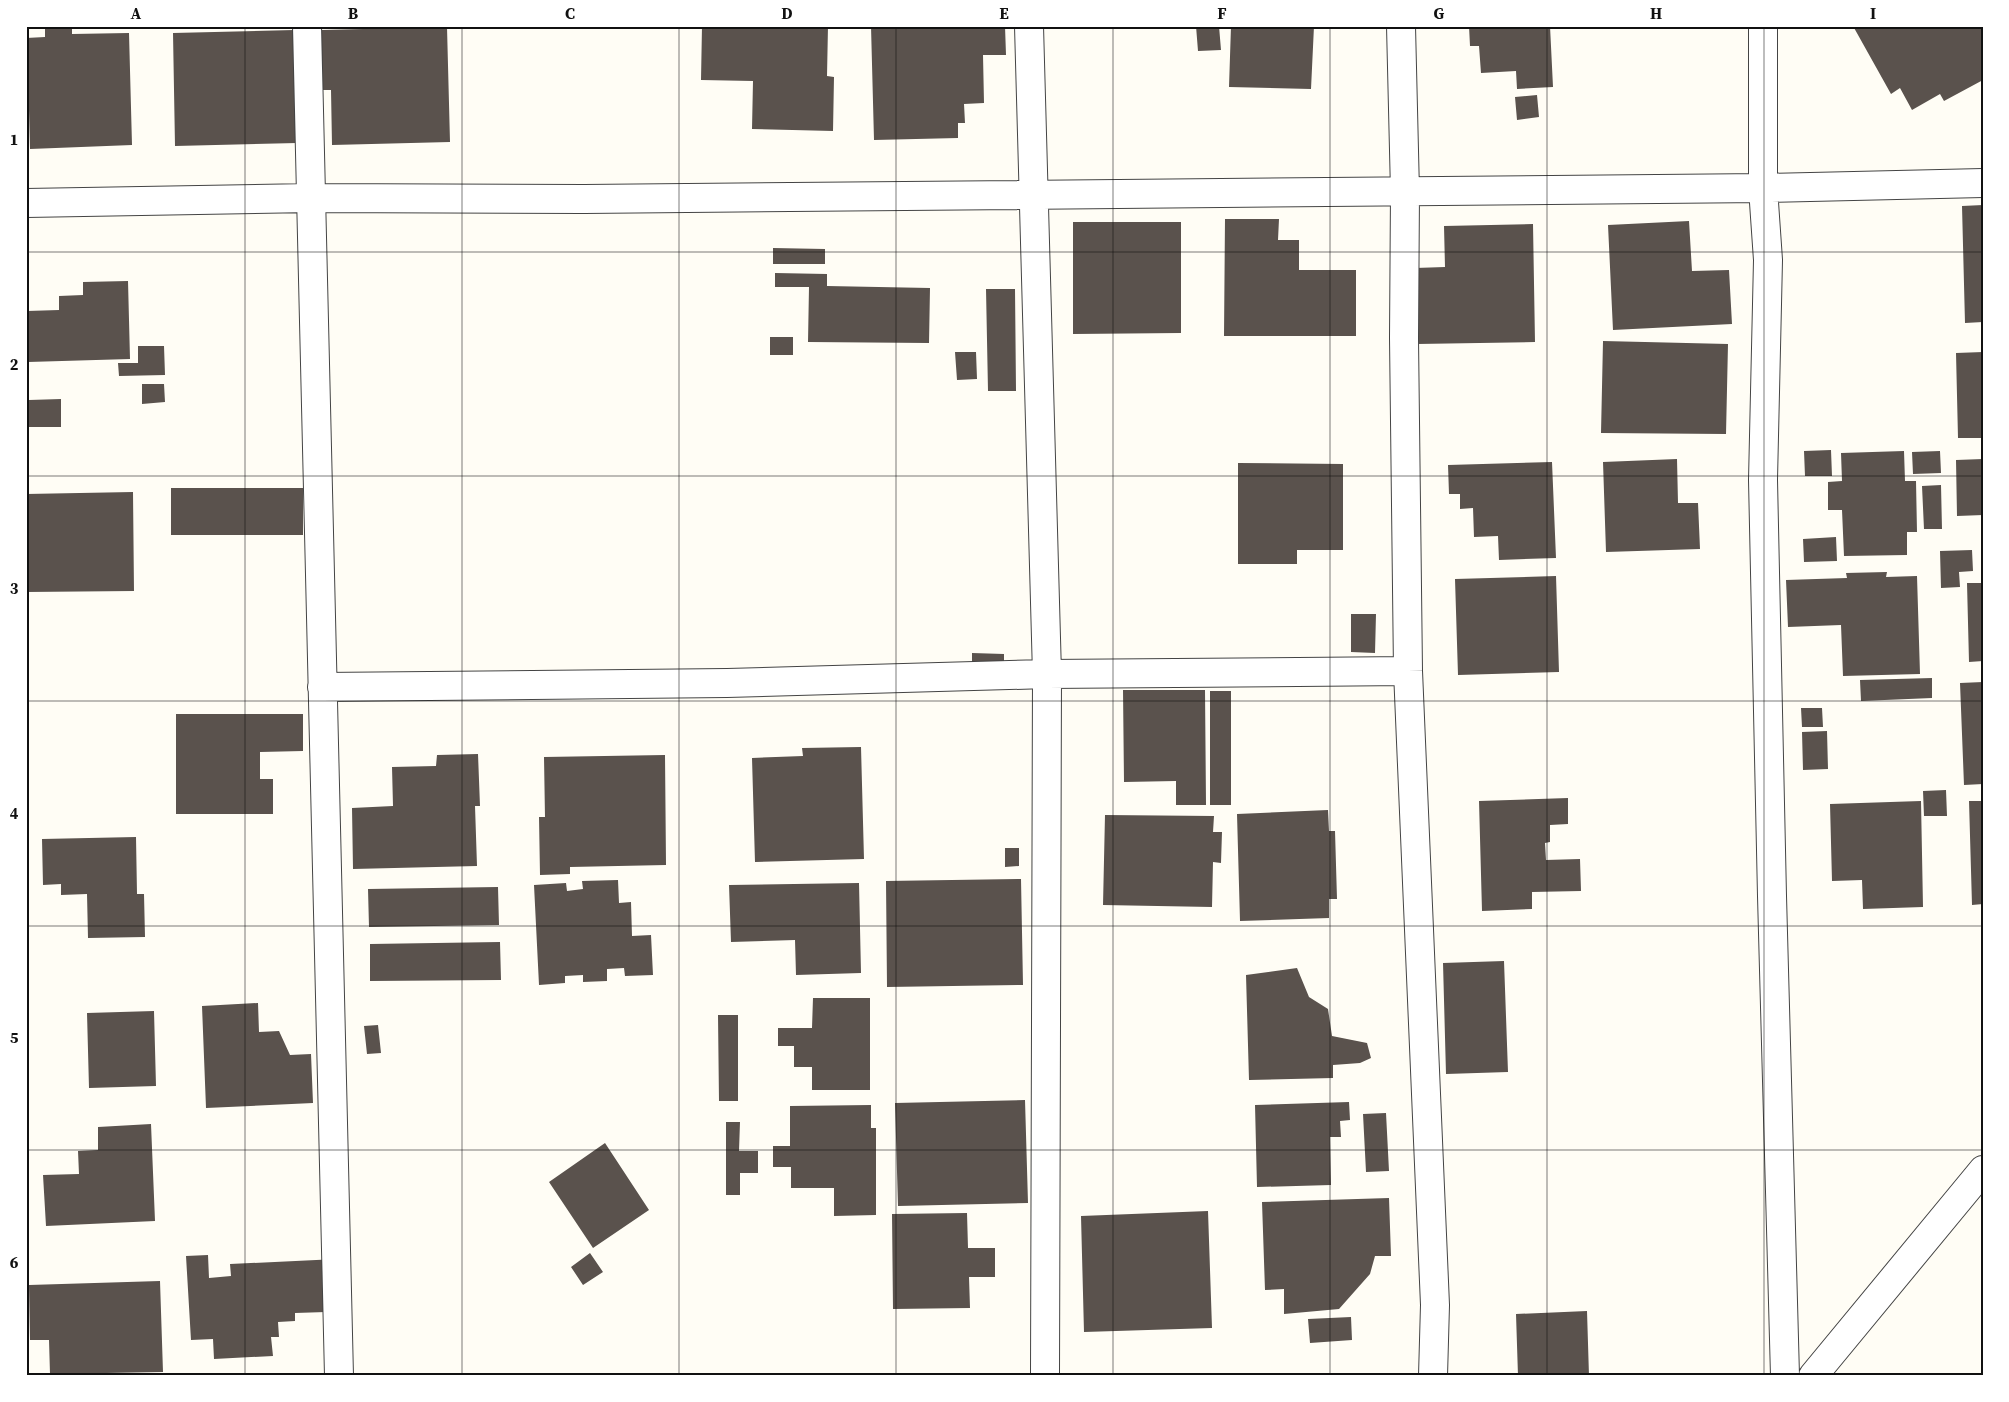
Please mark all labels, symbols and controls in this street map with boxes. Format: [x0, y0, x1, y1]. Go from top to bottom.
text: A [131, 2, 142, 24]
text: B [348, 2, 359, 24]
text: C [565, 2, 575, 24]
text: D [781, 2, 793, 24]
text: E [999, 2, 1009, 24]
text: F [1217, 2, 1227, 24]
text: G [1434, 2, 1445, 24]
text: H [1650, 2, 1662, 24]
text: I [1870, 2, 1876, 24]
text: 1 [10, 128, 18, 150]
text: 2 [10, 353, 19, 375]
text: 3 [10, 577, 19, 599]
text: 4 [10, 802, 19, 824]
text: 5 [10, 1026, 19, 1048]
text: 6 [10, 1251, 19, 1273]

